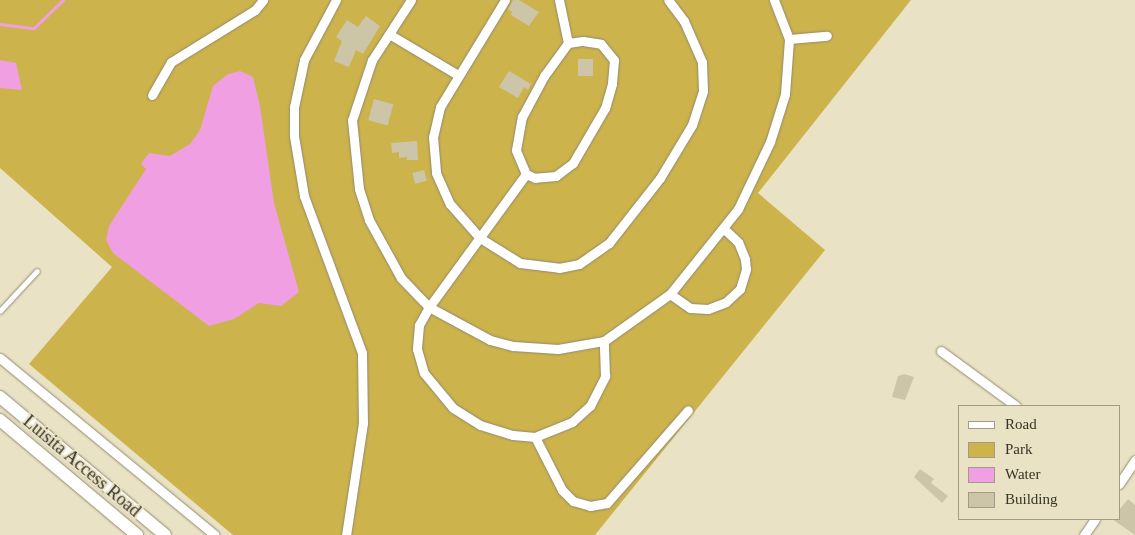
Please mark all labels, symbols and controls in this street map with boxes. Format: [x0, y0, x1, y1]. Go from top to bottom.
legend [958, 405, 1120, 520]
street label: Luisita Access Road [18, 410, 146, 522]
text: Road [1005, 416, 1037, 432]
text: Park [1005, 441, 1033, 457]
text: Water [1005, 466, 1040, 482]
text: Building [1005, 491, 1058, 507]

